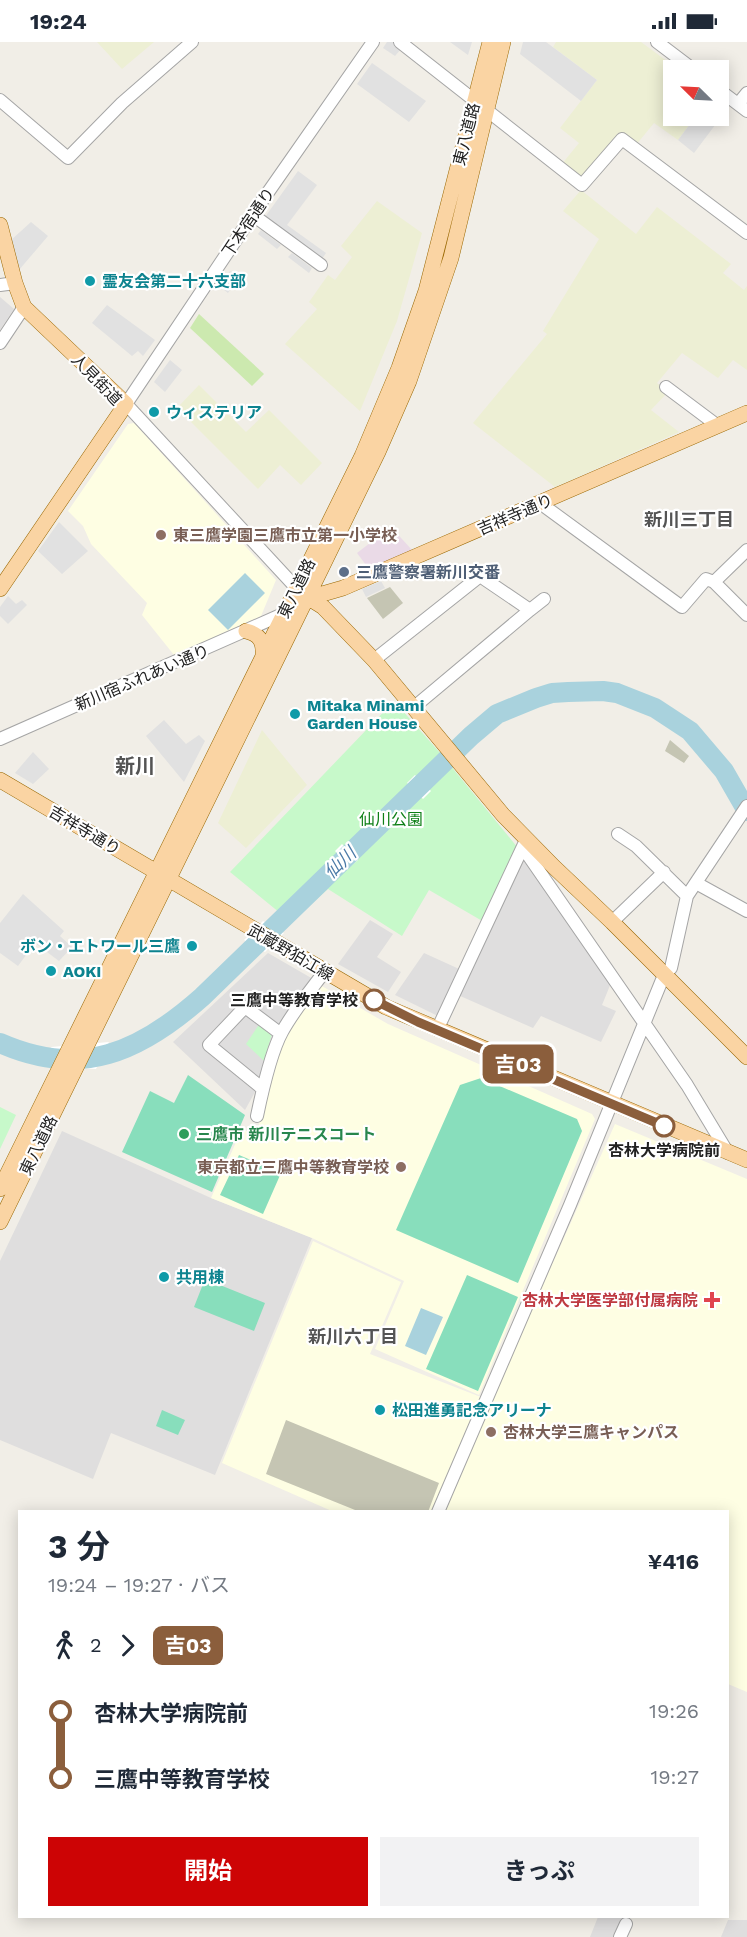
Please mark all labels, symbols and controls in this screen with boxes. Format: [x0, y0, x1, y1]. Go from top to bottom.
text: 19:24 [30, 9, 87, 34]
north arrow [663, 60, 729, 126]
map controls [663, 60, 729, 126]
street label: 東八道路 [450, 101, 483, 167]
street label: 下本宿通り [218, 184, 279, 261]
place label: 霊友会第二十六支部 [102, 272, 246, 291]
marker: 霊友会第二十六支部 [83, 274, 97, 288]
street label: 人見街道 [68, 350, 126, 409]
place label: ウィステリア [166, 403, 262, 422]
marker: ウィステリア [147, 405, 161, 419]
street label: 吉祥寺通り [475, 490, 556, 539]
district label: 新川三丁目 [644, 509, 734, 530]
place label: 東三鷹学園三鷹市立第一小学校 [173, 526, 397, 545]
marker: 東三鷹学園三鷹市立第一小学校 [154, 528, 168, 542]
street label: 東八道路 [274, 555, 319, 621]
place label: 三鷹警察署新川交番 [356, 563, 500, 582]
marker: 三鷹警察署新川交番 [337, 565, 351, 579]
street label: 新川宿ふれあい通り [72, 641, 212, 714]
place label: Mitaka Minami Garden House [307, 696, 424, 733]
marker: Mitaka Minami Garden House [288, 707, 302, 721]
district label: 新川 [115, 754, 155, 778]
street label: 吉祥寺通り [46, 802, 124, 859]
park label: 仙川公園 [359, 810, 423, 829]
water label: 仙川 [319, 841, 361, 883]
street label: 武蔵野狛江線 [244, 920, 337, 985]
place label: ボン・エトワール三鷹 [20, 937, 180, 956]
marker: ボン・エトワール三鷹 [185, 939, 199, 953]
place label: AOKI [63, 962, 101, 981]
marker: AOKI [44, 964, 58, 978]
marker: 三鷹中等教育学校 [363, 989, 385, 1011]
place label: 三鷹中等教育学校 [230, 991, 358, 1010]
line badge: 吉03 [484, 1044, 552, 1084]
text: 吉03 [495, 1052, 541, 1077]
street label: 東八道路 [16, 1112, 61, 1178]
marker: 杏林大学病院前 [653, 1115, 675, 1137]
place label: 三鷹市 新川テニスコート [196, 1125, 377, 1144]
marker: 三鷹市 新川テニスコート [177, 1127, 191, 1141]
place label: 杏林大学病院前 [608, 1141, 720, 1160]
place label: 東京都立三鷹中等教育学校 [197, 1158, 389, 1177]
marker: 東京都立三鷹中等教育学校 [394, 1160, 408, 1174]
place label: 共用棟 [176, 1268, 224, 1287]
marker: 共用棟 [157, 1270, 171, 1284]
place label: 杏林大学医学部付属病院 [522, 1291, 698, 1310]
marker: 杏林大学医学部付属病院 [703, 1291, 721, 1309]
district label: 新川六丁目 [308, 1326, 398, 1347]
place label: 松田進勇記念アリーナ [392, 1401, 552, 1420]
marker: 松田進勇記念アリーナ [373, 1403, 387, 1417]
place label: 杏林大学三鷹キャンパス [503, 1423, 679, 1442]
marker: 杏林大学三鷹キャンパス [484, 1425, 498, 1439]
text: 3 分 [48, 1527, 110, 1566]
text: ¥416 [648, 1549, 699, 1574]
text: 19:24 – 19:27 · バス [48, 1573, 230, 1597]
icon: walk [48, 1629, 81, 1662]
icon: forward [111, 1629, 144, 1662]
text: 2 [90, 1633, 102, 1657]
text: 吉03 [165, 1633, 211, 1658]
text: 19:26 [649, 1699, 699, 1723]
text: 杏林大学病院前 [94, 1701, 248, 1726]
text: 19:27 [650, 1765, 699, 1789]
text: 三鷹中等教育学校 [94, 1767, 270, 1792]
button: 開始 [48, 1837, 368, 1906]
button: きっぷ [380, 1837, 699, 1906]

